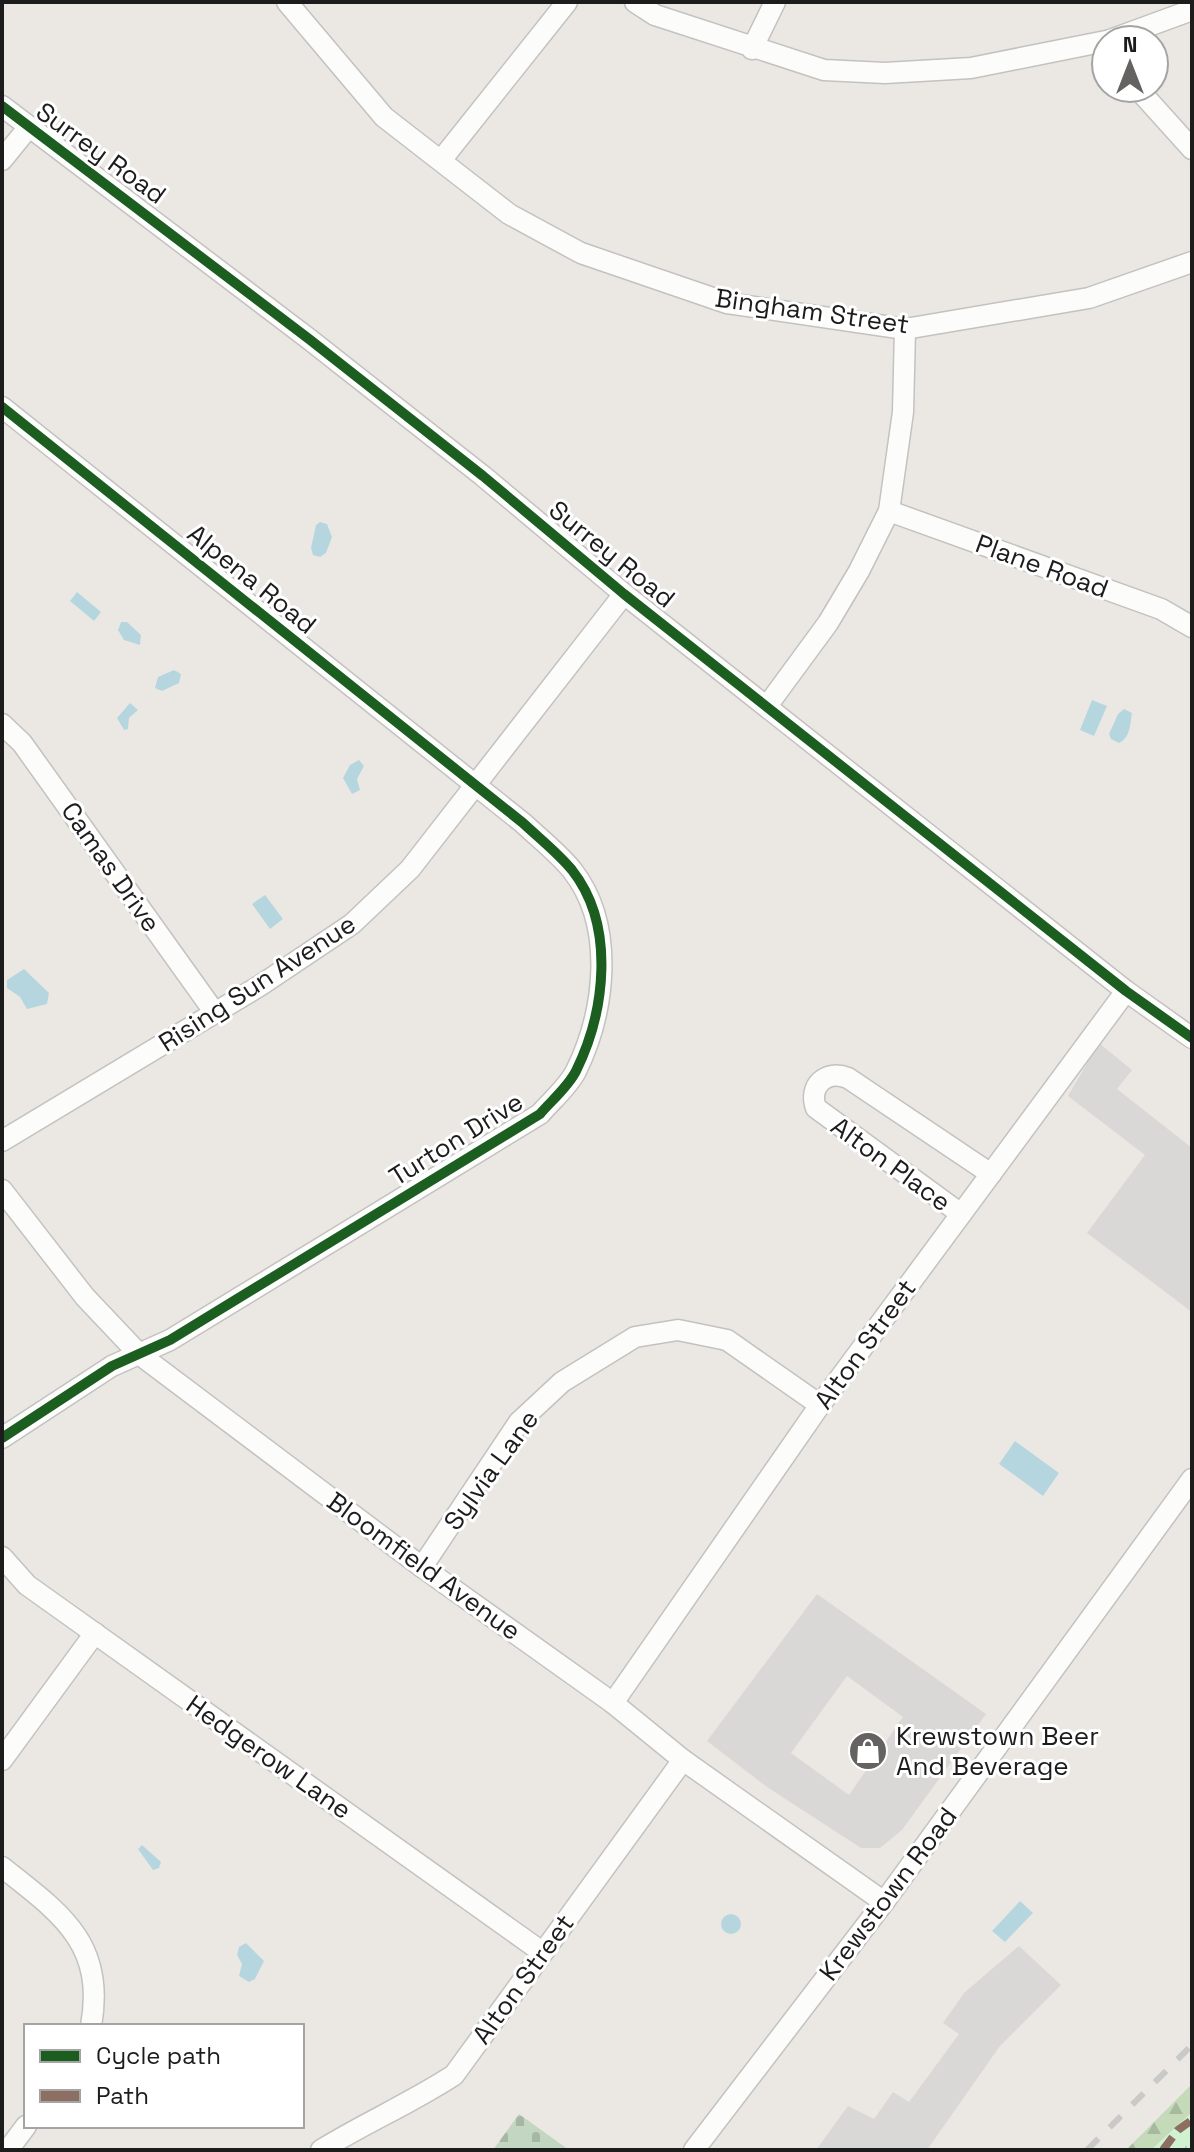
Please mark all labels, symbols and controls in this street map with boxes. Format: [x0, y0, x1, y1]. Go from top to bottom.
north arrow [1090, 24, 1170, 104]
text: N [1123, 30, 1137, 58]
street label: Surrey Road [29, 94, 173, 212]
street label: Bingham Street [713, 281, 911, 341]
street label: Surrey Road [542, 493, 682, 615]
street label: Alpena Road [181, 517, 323, 641]
street label: Plane Road [971, 526, 1113, 606]
street label: Camas Drive [54, 795, 168, 939]
street label: Rising Sun Avenue [152, 907, 362, 1059]
street label: Turton Drive [383, 1084, 529, 1194]
street label: Alton Place [824, 1109, 958, 1219]
street label: Alton Street [806, 1272, 924, 1416]
street label: Sylvia Lane [436, 1403, 546, 1537]
street label: Bloomfield Avenue [320, 1484, 528, 1648]
street label: Hedgerow Lane [180, 1687, 358, 1827]
place label: Krewstown Beer And Beverage [896, 1719, 1099, 1783]
shop icon: Krewstown Beer And Beverage [847, 1730, 889, 1772]
street label: Krewstown Road [812, 1800, 964, 1988]
street label: Alton Street [464, 1907, 582, 2051]
legend [24, 2024, 304, 2128]
text: Cycle path [96, 2040, 221, 2071]
text: Path [96, 2080, 149, 2111]

